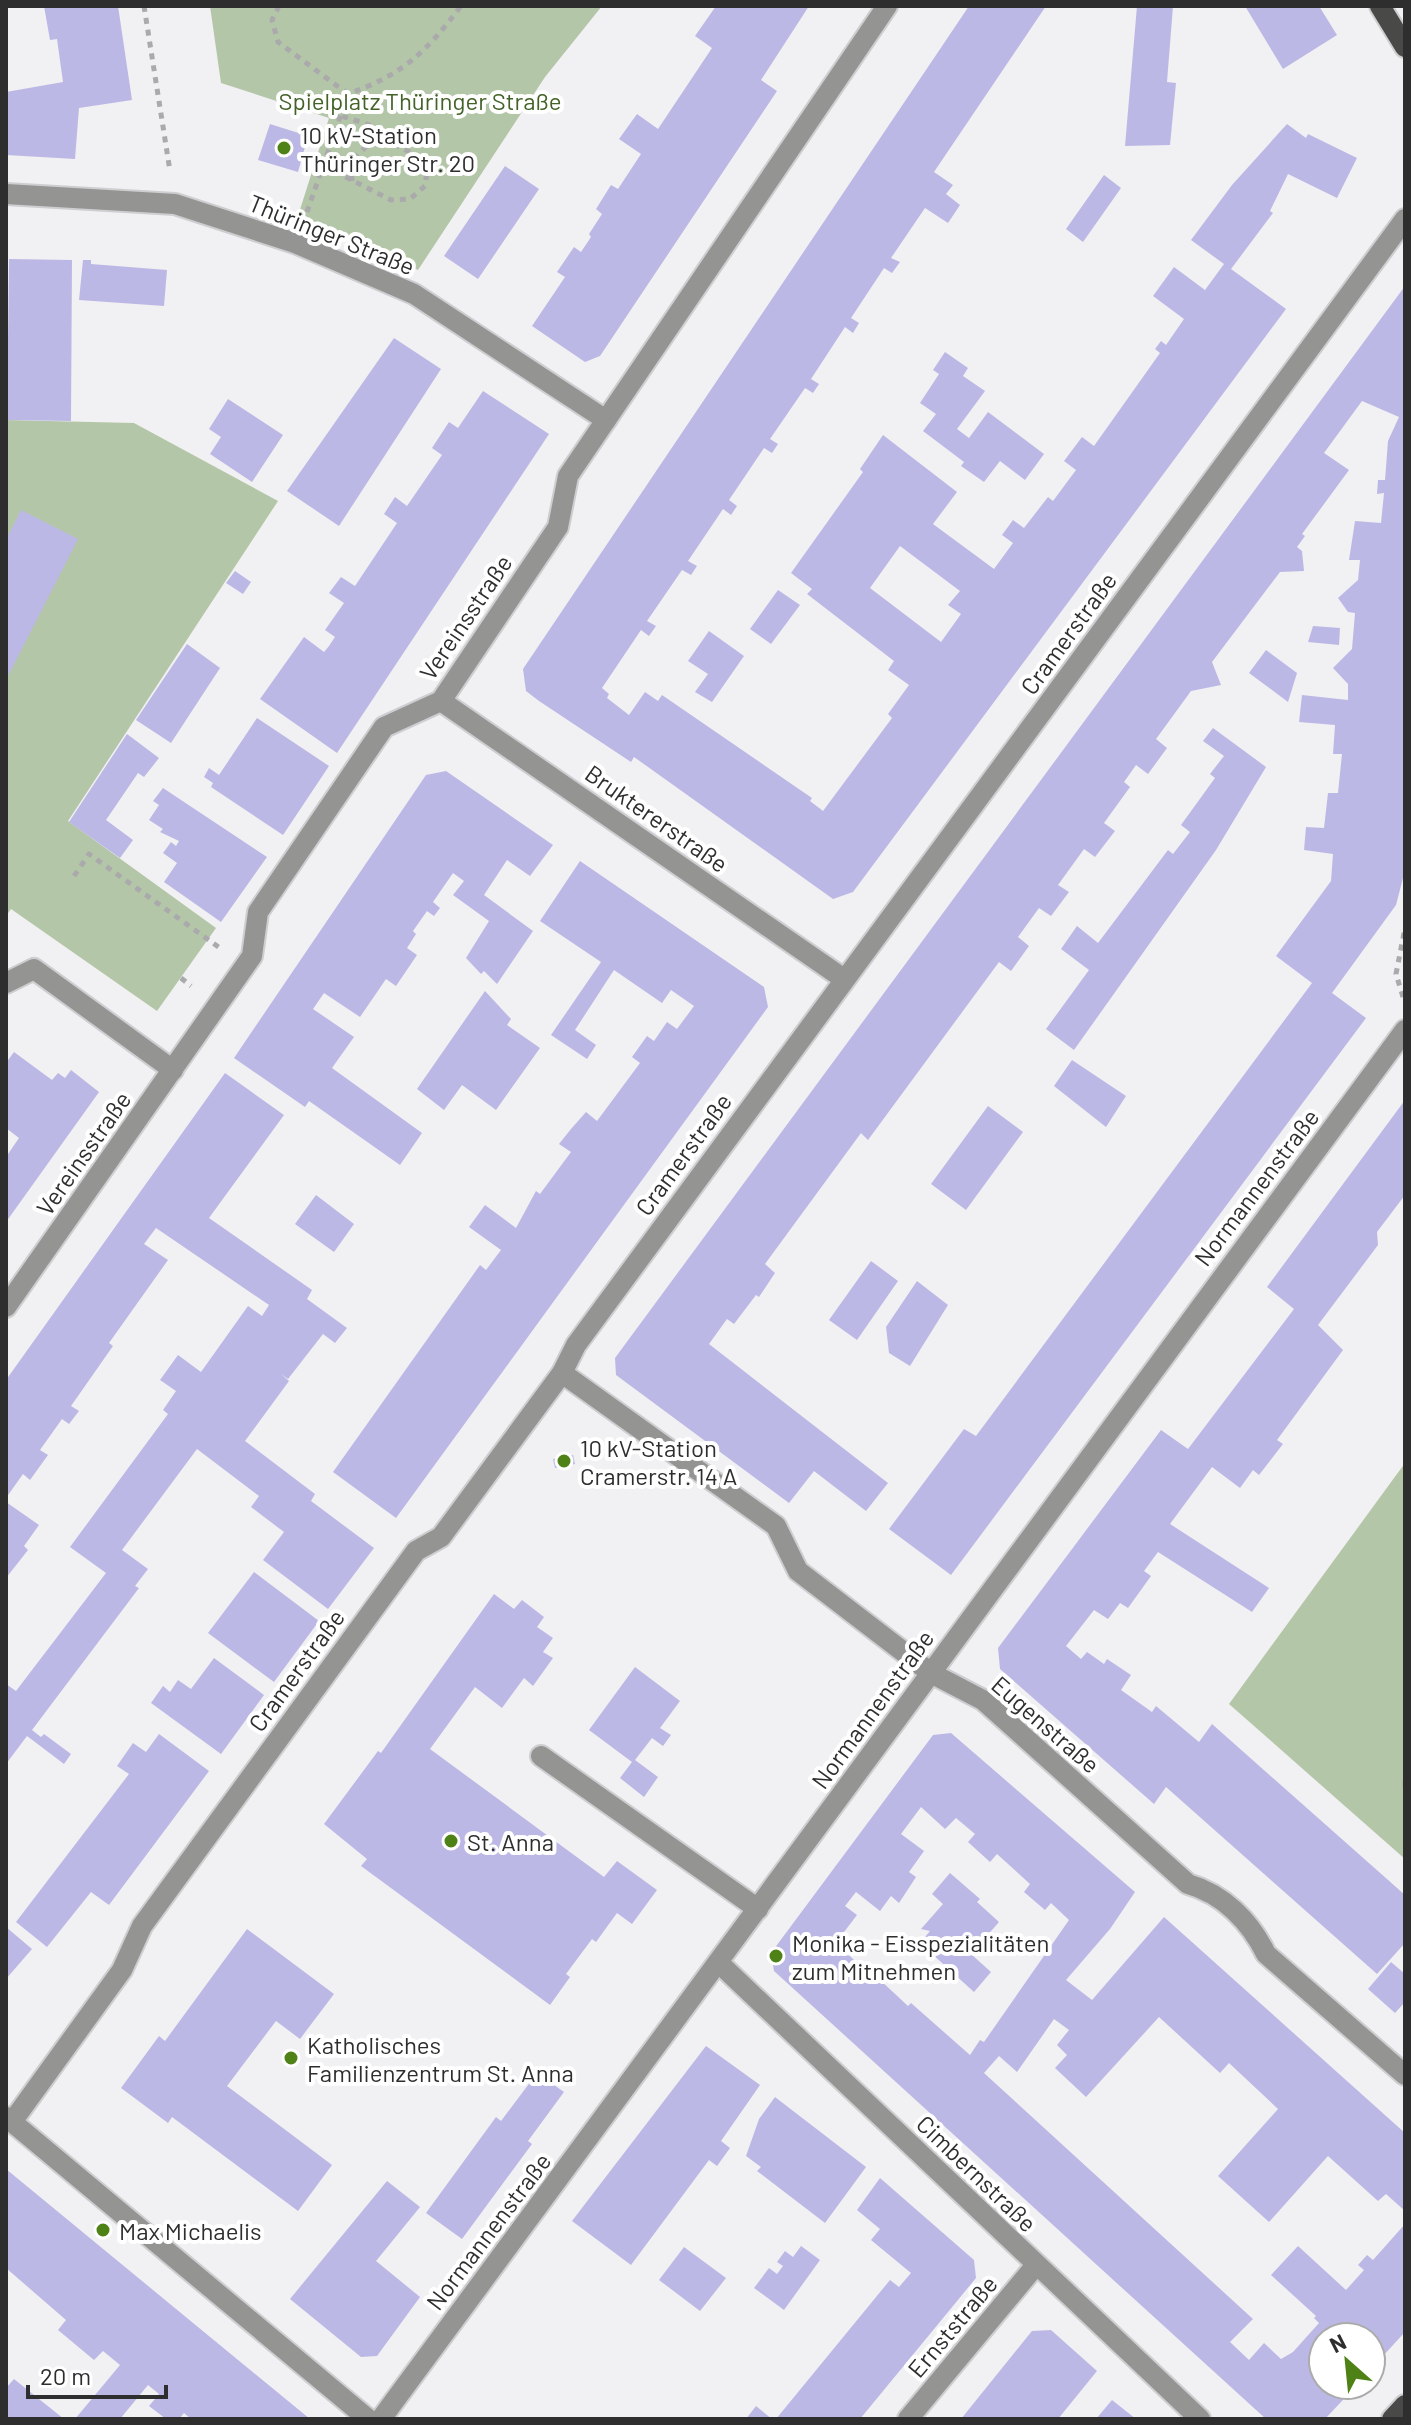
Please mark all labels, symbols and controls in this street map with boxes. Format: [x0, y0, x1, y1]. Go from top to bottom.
park label: Spielplatz Thüringer Straße [278, 86, 562, 115]
place label: 10 kV-Station Thüringer Str. 20 [300, 120, 475, 177]
marker: 10 kV-Station Thüringer Str. 20 [275, 139, 293, 157]
street label: Thüringer Straße [245, 188, 419, 280]
street label: Vereinsstraße [412, 549, 518, 685]
street label: Cramerstraße [1014, 566, 1122, 700]
street label: Bruktererstraße [580, 758, 734, 878]
street label: Vereinsstraße [30, 1085, 136, 1221]
street label: Cramerstraße [629, 1087, 737, 1221]
street label: Normannenstraße [1188, 1103, 1324, 1271]
place label: 10 kV-Station Cramerstr. 14 A [580, 1433, 737, 1490]
marker: 10 kV-Station Cramerstr. 14 A [555, 1452, 573, 1470]
street label: Cramerstraße [242, 1603, 350, 1737]
street label: Normannenstraße [805, 1624, 939, 1794]
street label: Eugenstraße [986, 1669, 1106, 1779]
place label: St. Anna [467, 1827, 554, 1856]
marker: St. Anna [442, 1832, 460, 1850]
place label: Monika - Eisspezialitäten zum Mitnehmen [792, 1928, 1049, 1985]
marker: Monika - Eisspezialitäten zum Mitnehmen [767, 1947, 785, 1965]
place label: Katholisches Familienzentrum St. Anna [307, 2030, 574, 2087]
marker: Katholisches Familienzentrum St. Anna [282, 2049, 300, 2067]
street label: Cimbernstraße [911, 2109, 1043, 2237]
street label: Normannenstraße [420, 2147, 556, 2315]
place label: Max Michaelis [119, 2216, 262, 2245]
marker: Max Michaelis [94, 2221, 112, 2239]
street label: Ernststraße [901, 2269, 1003, 2383]
north arrow [1307, 2321, 1387, 2401]
text: N [1325, 2327, 1350, 2357]
scale bar [28, 2349, 166, 2399]
text: 20 m [40, 2361, 91, 2390]

